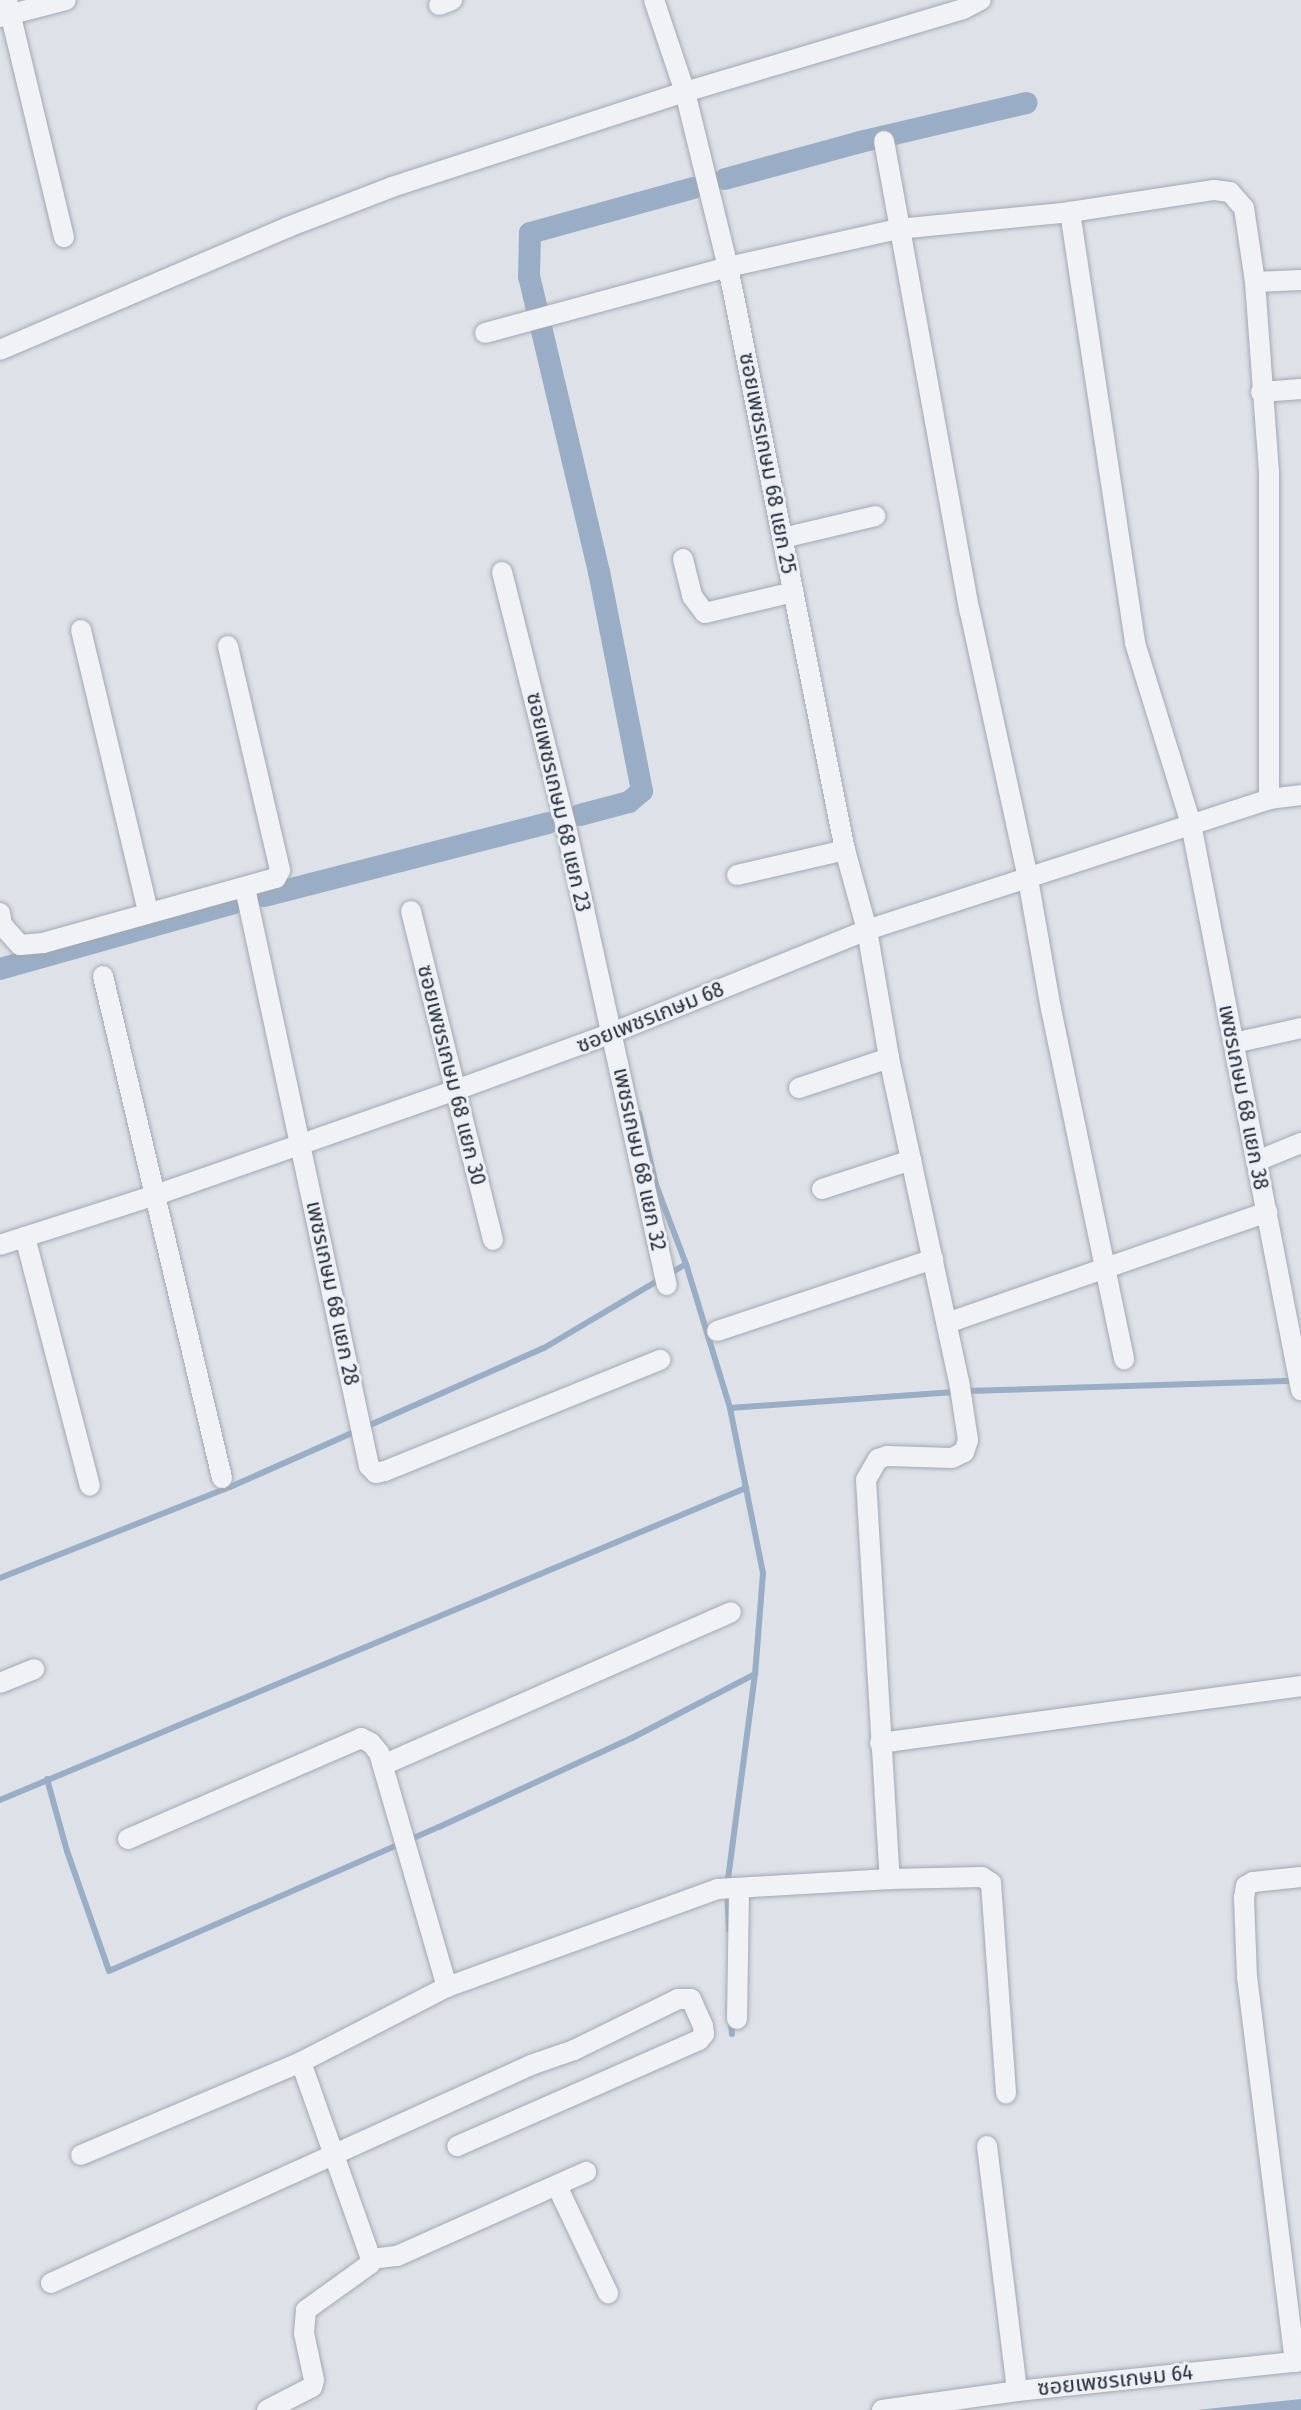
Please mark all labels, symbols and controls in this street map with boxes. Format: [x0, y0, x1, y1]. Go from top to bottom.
street label: ซอยเพชรเกษม 68 แยก 25 [734, 350, 802, 576]
street label: ซอยเพชรเกษม 68 แยก 23 [521, 690, 597, 914]
street label: ซอยเพชรเกษม 68 แยก 30 [412, 962, 492, 1188]
street label: ซอยเพชรเกษม 68 [573, 975, 727, 1059]
street label: เพชรเกษม 68 แยก 38 [1213, 1002, 1275, 1192]
street label: เพชรเกษม 68 แยก 32 [608, 1065, 672, 1253]
street label: เพชรเกษม 68 แยก 28 [301, 1198, 365, 1388]
street label: ซอยเพชรเกษม 64 [1036, 2359, 1194, 2401]

